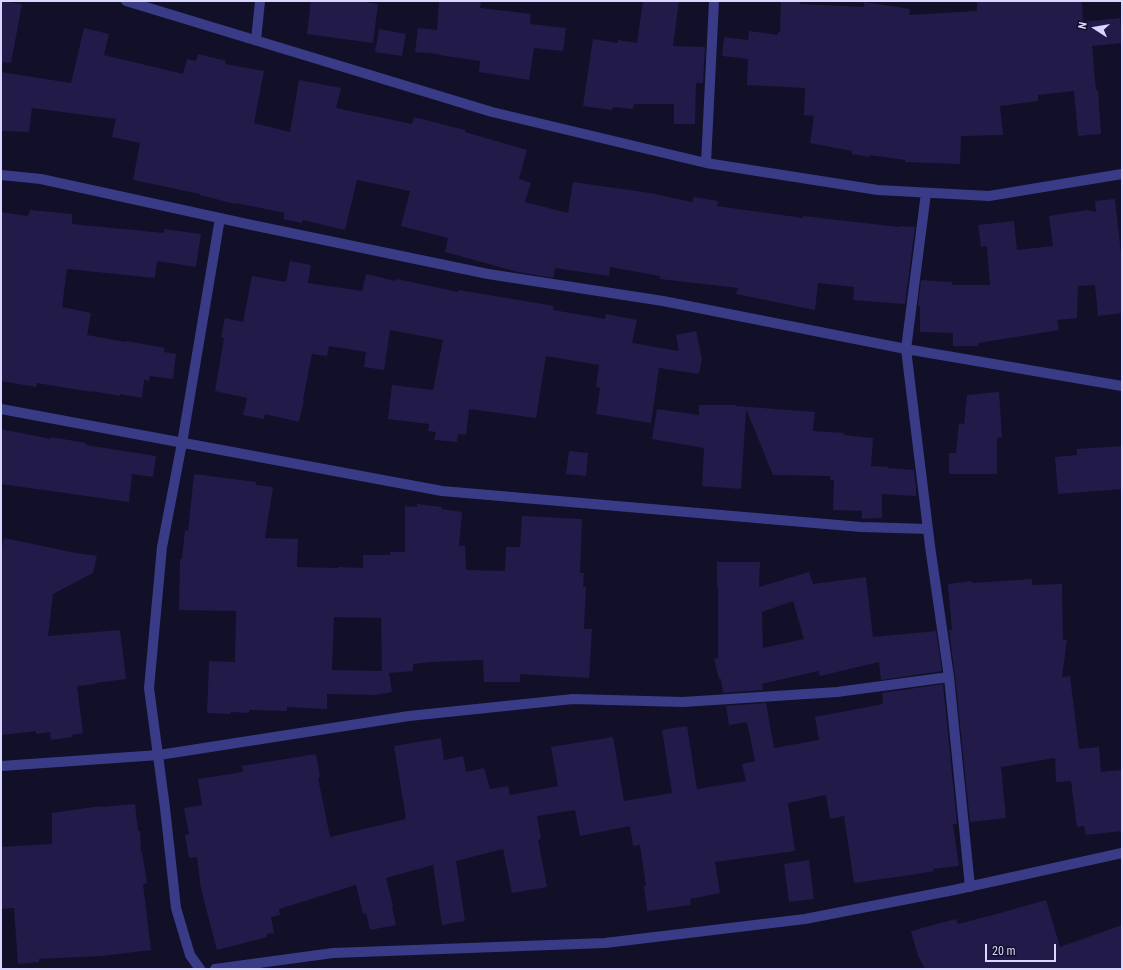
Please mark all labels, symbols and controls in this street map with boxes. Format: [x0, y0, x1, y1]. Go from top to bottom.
north arrow [1075, 8, 1115, 48]
text: N [1076, 21, 1090, 30]
scale bar [987, 936, 1058, 962]
text: 20 m [992, 944, 1016, 958]

